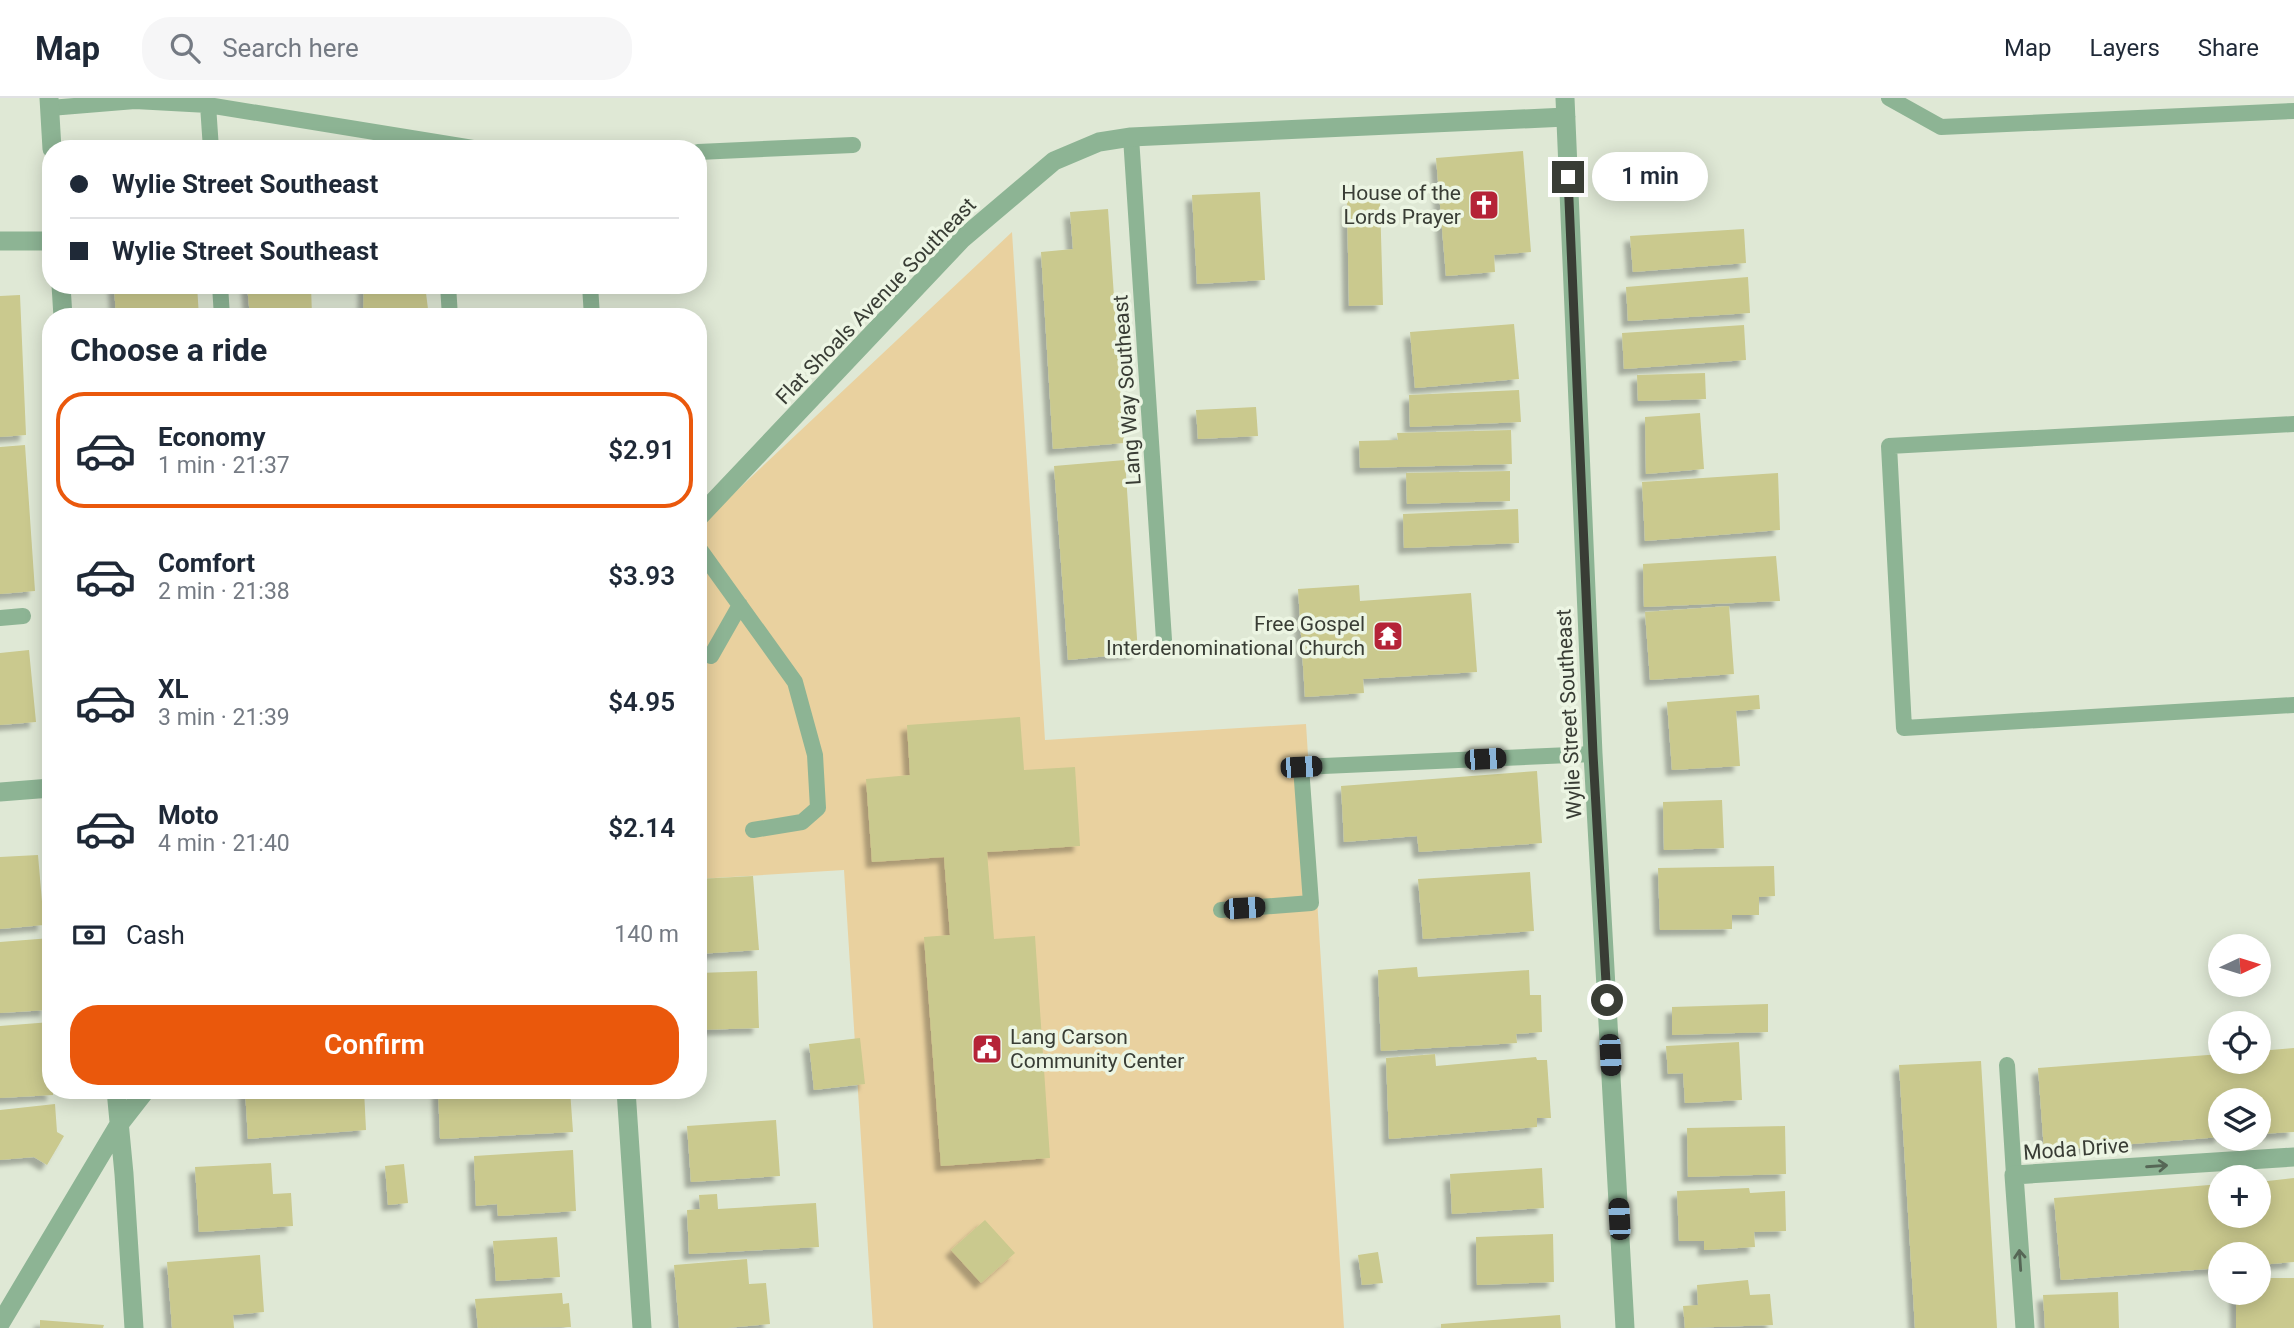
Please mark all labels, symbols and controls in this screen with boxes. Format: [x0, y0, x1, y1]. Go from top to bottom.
search box [142, 17, 632, 80]
text: Map [35, 29, 100, 68]
icon: search [166, 29, 204, 67]
text: Search here [222, 33, 359, 63]
text: Map [2004, 34, 2052, 62]
text: Layers [2090, 34, 2160, 62]
text: Share [2198, 34, 2259, 62]
callout: 1 min [1592, 153, 1708, 202]
route end [1552, 161, 1584, 193]
text: 1 min [1621, 163, 1679, 190]
text: Wylie Street Southeast [112, 169, 378, 199]
place label: House of the Lords Prayer [1341, 181, 1461, 229]
church icon: House of the Lords Prayer [1467, 188, 1501, 222]
street label: Flat Shoals Avenue Southeast [771, 193, 981, 409]
text: Wylie Street Southeast [112, 236, 378, 266]
street label: Lang Way Southeast [1108, 294, 1146, 486]
text: Choose a ride [70, 331, 267, 369]
icon: car [74, 419, 137, 482]
text: Economy [158, 422, 265, 452]
text: $2.91 [608, 435, 675, 465]
text: 1 min · 21:37 [158, 452, 290, 479]
icon: car [74, 545, 137, 608]
text: Comfort [158, 548, 255, 578]
text: $3.93 [608, 561, 675, 591]
text: 2 min · 21:38 [158, 578, 290, 605]
street label: Wylie Street Southeast [1552, 608, 1586, 820]
place label: Free Gospel Interdenominational Church [1106, 612, 1365, 660]
temple icon: Free Gospel Interdenominational Church [1371, 619, 1405, 653]
icon: car [74, 671, 137, 734]
text: XL [158, 674, 189, 704]
text: $4.95 [608, 687, 675, 717]
text: 3 min · 21:39 [158, 704, 290, 731]
car [1464, 747, 1507, 771]
car [1280, 755, 1323, 779]
icon: car [74, 797, 137, 860]
text: Moto [158, 800, 219, 830]
text: $2.14 [608, 813, 675, 843]
text: 4 min · 21:40 [158, 830, 290, 857]
car [1223, 896, 1266, 920]
icon: cash [70, 916, 108, 954]
text: Cash [126, 920, 185, 950]
text: 140 m [614, 921, 679, 948]
north arrow [2208, 934, 2272, 998]
map controls [2208, 934, 2271, 1305]
route start [1591, 984, 1623, 1016]
button: Confirm [70, 1005, 679, 1085]
button: locate [2208, 1011, 2271, 1074]
place label: Lang Carson Community Center [1010, 1025, 1184, 1073]
public building icon: Lang Carson Community Center [970, 1032, 1004, 1066]
car [1599, 1033, 1622, 1077]
button: layers [2208, 1088, 2271, 1151]
street label: Moda Drive [2022, 1133, 2130, 1165]
one-way arrow [2145, 1160, 2168, 1173]
button: + [2208, 1165, 2271, 1228]
car [1608, 1197, 1631, 1241]
button: − [2208, 1242, 2271, 1305]
one-way arrow [2013, 1249, 2026, 1272]

